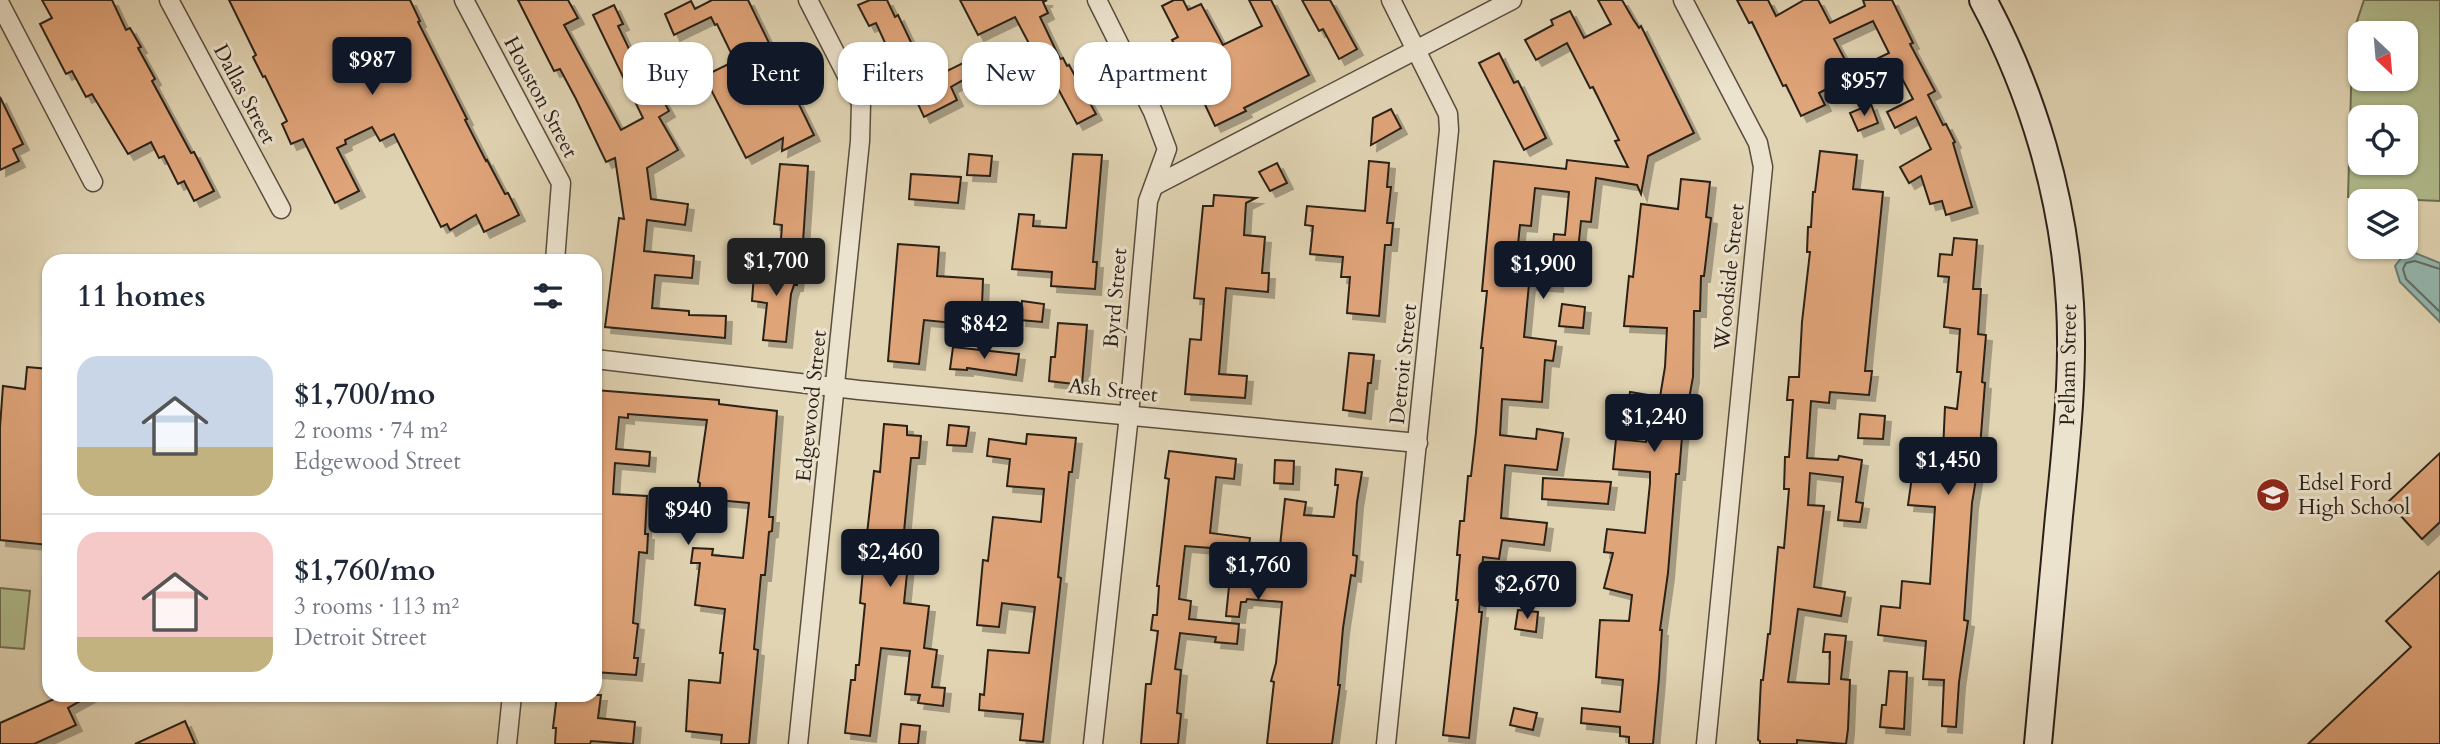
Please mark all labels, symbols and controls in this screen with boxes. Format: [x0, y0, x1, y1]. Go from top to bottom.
north arrow [2348, 21, 2418, 91]
map controls [2348, 21, 2418, 259]
street label: Houston Street [496, 31, 585, 163]
pin: $987 [331, 38, 413, 97]
street label: Dallas Street [206, 39, 283, 150]
chip: Buy [623, 42, 713, 105]
chip: Rent [727, 42, 824, 105]
chip: Filters [838, 42, 948, 105]
chip: New [962, 42, 1060, 105]
chip: Apartment [1074, 42, 1231, 105]
text: $987 [348, 44, 396, 75]
pin: $957 [1823, 58, 1905, 118]
text: $957 [1840, 65, 1888, 96]
button: locate [2348, 105, 2418, 175]
button: layers [2348, 189, 2418, 259]
street label: Woodside Street [1707, 202, 1752, 353]
pin: $1,700 [719, 238, 833, 298]
pin: $1,900 [1486, 242, 1600, 301]
text: $1,700 [743, 245, 809, 276]
street label: Byrd Street [1097, 246, 1134, 349]
text: $1,900 [1510, 248, 1576, 279]
text: 11 homes [77, 276, 206, 317]
icon: filters [529, 277, 567, 315]
pin: $842 [943, 302, 1025, 361]
street label: Detroit Street [1383, 302, 1424, 426]
street label: Pelham Street [2053, 303, 2084, 426]
text: $842 [960, 308, 1008, 339]
street label: Edgewood Street [789, 328, 834, 483]
street label: Ash Street [1067, 371, 1159, 410]
text: $1,700/mo [294, 374, 435, 415]
icon: home [133, 384, 217, 468]
pin: $1,240 [1597, 394, 1711, 454]
text: $1,240 [1621, 401, 1687, 432]
text: 2 rooms · 74 m² [294, 415, 447, 446]
pin: $1,450 [1891, 438, 2005, 497]
text: $1,450 [1915, 444, 1981, 475]
text: Edgewood Street [294, 446, 461, 477]
place label: Edsel Ford High School [2298, 469, 2410, 522]
school or university icon: Edsel Ford High School [2254, 476, 2292, 514]
pin: $940 [647, 488, 729, 547]
text: $940 [664, 494, 712, 525]
pin: $2,460 [833, 530, 947, 589]
text: $2,460 [857, 536, 923, 567]
pin: $1,760 [1201, 542, 1315, 602]
text: $1,760 [1225, 549, 1291, 580]
text: $1,760/mo [294, 550, 435, 591]
icon: home [133, 560, 217, 644]
pin: $2,670 [1470, 562, 1584, 621]
text: $2,670 [1494, 568, 1560, 599]
text: 3 rooms · 113 m² [294, 591, 459, 622]
text: Detroit Street [294, 622, 426, 653]

